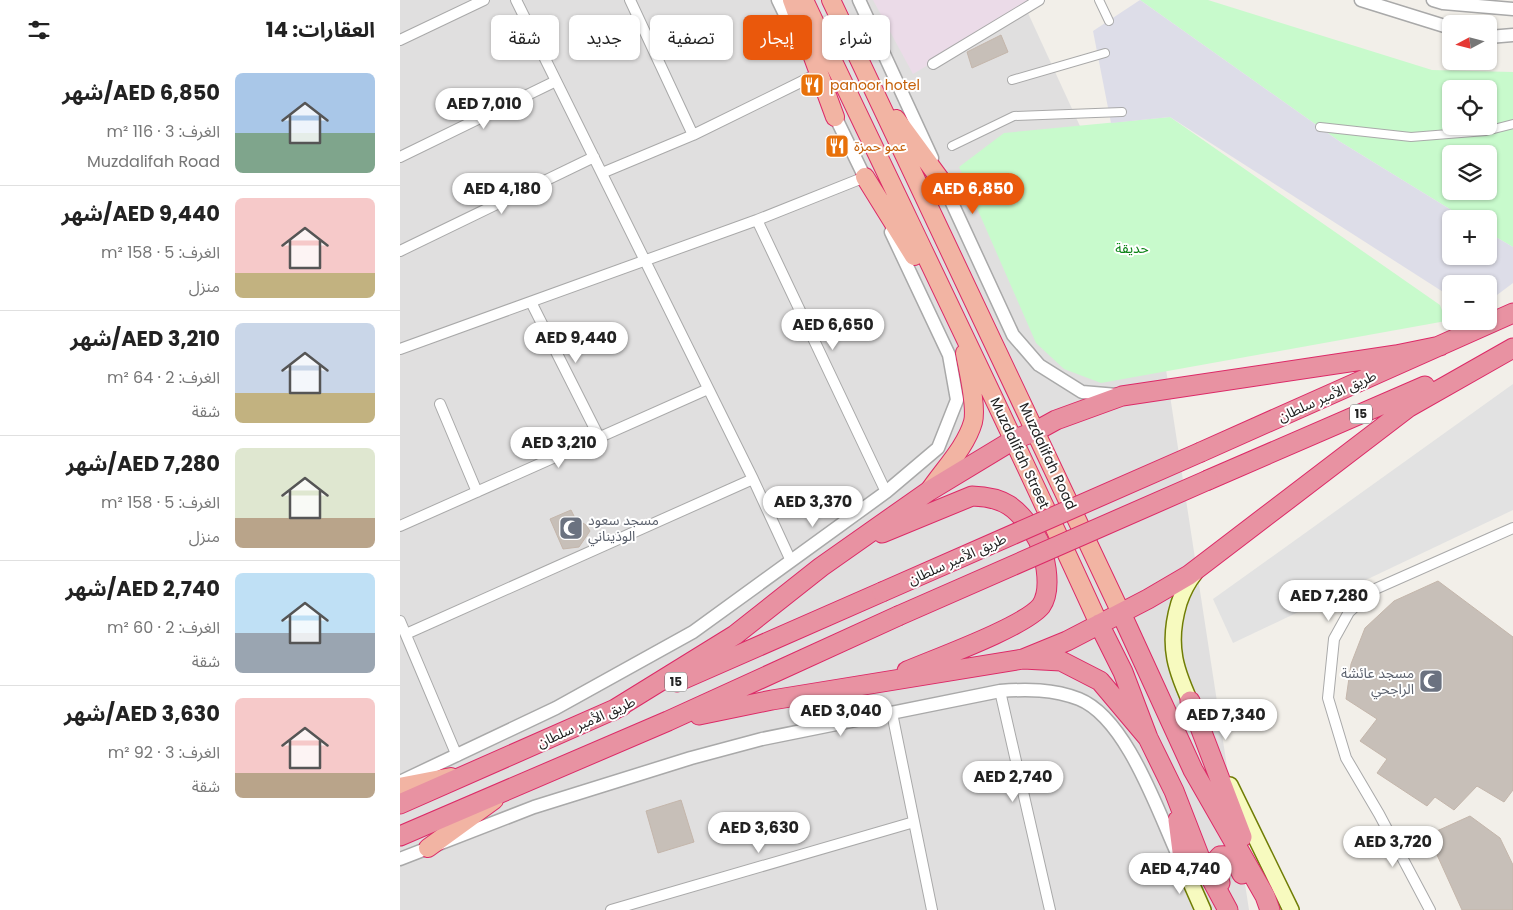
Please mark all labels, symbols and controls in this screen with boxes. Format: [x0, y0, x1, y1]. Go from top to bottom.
text: العقارات: 14 [266, 15, 375, 44]
chip: شقة [491, 15, 559, 60]
chip: جديد [569, 15, 640, 60]
chip: تصفية [650, 15, 733, 60]
chip: إيجار [743, 15, 812, 60]
chip: شراء [822, 15, 890, 60]
north arrow [1442, 15, 1498, 70]
map controls [1442, 15, 1497, 330]
icon: filters [25, 16, 53, 44]
restaurant icon: panoor hotel [799, 72, 825, 98]
place label: panoor hotel [830, 75, 920, 95]
text: AED 6,850/شهر [62, 78, 220, 107]
button: locate [1442, 80, 1497, 135]
pin: AED 7,010 [427, 88, 541, 130]
text: AED 7,010 [446, 92, 522, 115]
icon: home [275, 93, 335, 153]
text: الغرف: 3 · 116 m² [107, 120, 220, 143]
restaurant icon: عمو حمزة [824, 133, 850, 159]
place label: عمو حمزة [854, 136, 906, 156]
button: layers [1442, 145, 1497, 200]
text: Muzdalifah Road [87, 150, 220, 173]
pin: AED 4,180 [445, 172, 559, 215]
pin: AED 6,850 [916, 172, 1030, 215]
text: AED 4,180 [463, 177, 541, 200]
text: AED 6,850 [932, 177, 1014, 200]
text: AED 9,440/شهر [61, 199, 220, 228]
button: + [1442, 210, 1497, 265]
icon: home [275, 218, 335, 278]
park label: حديقة [1115, 238, 1149, 258]
text: الغرف: 5 · 158 m² [101, 241, 220, 264]
text: منزل [189, 275, 220, 298]
button: − [1442, 275, 1497, 330]
pin: AED 6,650 [776, 308, 890, 351]
text: AED 6,650 [792, 313, 874, 336]
pin: AED 9,440 [519, 322, 633, 364]
text: AED 3,210/شهر [70, 324, 220, 353]
text: AED 9,440 [535, 326, 617, 349]
icon: home [275, 343, 335, 403]
street label: طريق الأمير سلطان [1275, 365, 1379, 427]
text: الغرف: 2 · 64 m² [107, 366, 220, 389]
street label: Muzdalifah Street [985, 394, 1055, 512]
street label: Muzdalifah Road [1014, 399, 1082, 513]
text: شقة [192, 400, 220, 423]
road number: 15 [1350, 404, 1372, 424]
pin: AED 3,210 [502, 426, 616, 469]
text: AED 3,210 [521, 431, 597, 454]
text: AED 7,280/شهر [66, 449, 220, 478]
icon: home [275, 468, 335, 528]
pin: AED 3,370 [756, 486, 870, 528]
text: AED 3,370 [774, 490, 852, 513]
text: الغرف: 5 · 158 m² [101, 491, 220, 514]
place label: مسجد سعود الوذيناني [588, 510, 659, 547]
mosque icon: مسجد سعود الوذيناني [558, 515, 584, 541]
text: منزل [189, 525, 220, 548]
street label: طريق الأمير سلطان [905, 528, 1009, 590]
text: AED 2,740/شهر [65, 574, 220, 603]
pin: AED 7,280 [1272, 580, 1386, 622]
text: AED 7,280 [1290, 584, 1368, 607]
icon: home [275, 593, 335, 653]
text: الغرف: 2 · 60 m² [107, 616, 220, 639]
text: شقة [192, 650, 220, 673]
place label: مسجد عائشة الراجحي [1341, 663, 1414, 700]
mosque icon: مسجد عائشة الراجحي [1418, 668, 1444, 694]
road number: 15 [665, 672, 687, 692]
street label: طريق الأمير سلطان [534, 691, 638, 753]
pin: AED 3,040 [784, 694, 898, 737]
pin: AED 7,340 [1169, 698, 1283, 741]
text: AED 3,630/شهر [64, 699, 220, 728]
text: AED 3,040 [800, 699, 882, 722]
text: AED 7,340 [1186, 703, 1266, 726]
icon: home [275, 718, 335, 778]
text: الغرف: 3 · 92 m² [108, 741, 220, 764]
pin: AED 2,740 [956, 760, 1070, 803]
text: AED 2,740 [973, 765, 1053, 788]
text: شقة [192, 775, 220, 798]
pin: AED 3,630 [702, 812, 816, 854]
text: AED 3,630 [719, 816, 799, 839]
pin: AED 3,720 [1336, 826, 1450, 868]
text: AED 3,720 [1354, 830, 1432, 853]
pin: AED 4,740 [1123, 852, 1237, 895]
text: AED 4,740 [1140, 857, 1220, 880]

